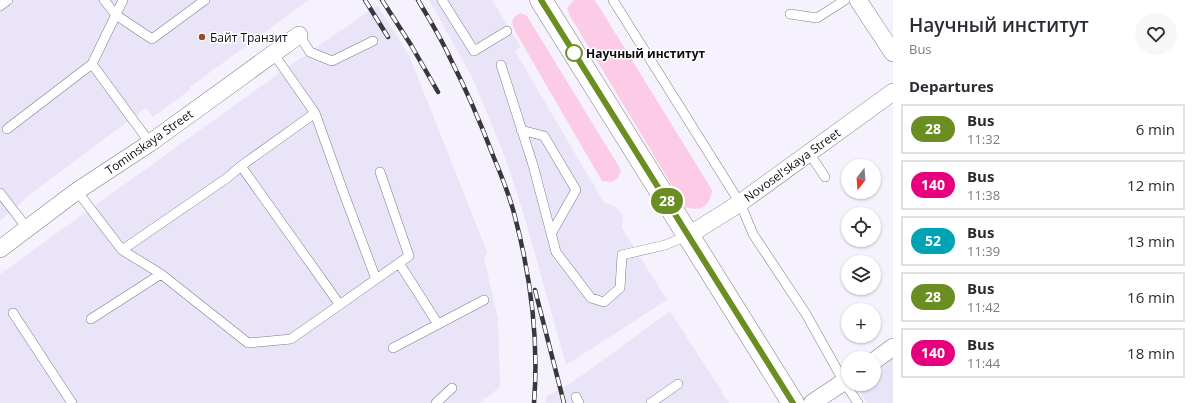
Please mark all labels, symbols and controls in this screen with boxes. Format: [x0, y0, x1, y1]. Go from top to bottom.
text: Научный институт [909, 12, 1089, 38]
button: heart [1135, 13, 1177, 55]
place label: Байт Транзит [210, 29, 288, 46]
marker: Байт Транзит [197, 32, 207, 42]
text: Bus [909, 40, 932, 58]
marker: Научный институт [565, 44, 583, 62]
place label: Научный институт [586, 45, 706, 62]
text: Departures [909, 76, 994, 96]
street label: Tominskaya Street [102, 105, 196, 179]
text: Bus [967, 110, 994, 130]
text: 28 [925, 119, 941, 138]
text: 6 min [1136, 119, 1175, 139]
street label: Novosel'skaya Street [740, 124, 844, 206]
text: 11:32 [967, 130, 1000, 148]
north arrow [841, 159, 881, 199]
map controls [841, 159, 881, 391]
text: Bus [967, 166, 994, 186]
text: 140 [921, 175, 945, 194]
text: 12 min [1127, 175, 1175, 195]
text: 11:38 [967, 186, 1000, 204]
line badge: 28 [649, 188, 685, 214]
text: 28 [659, 191, 675, 210]
button: locate [841, 207, 881, 247]
text: Bus [967, 222, 994, 242]
text: 52 [925, 231, 941, 250]
text: 13 min [1127, 231, 1175, 251]
text: 11:39 [967, 242, 1000, 260]
button: layers [841, 255, 881, 295]
text: Bus [967, 278, 994, 298]
text: 28 [925, 287, 941, 306]
text: 16 min [1127, 287, 1175, 307]
text: 11:42 [967, 298, 1000, 316]
button: + [841, 303, 881, 343]
text: Bus [967, 334, 994, 354]
text: 140 [921, 343, 945, 362]
text: 18 min [1127, 343, 1175, 363]
button: − [841, 351, 881, 391]
text: 11:44 [967, 354, 1000, 372]

